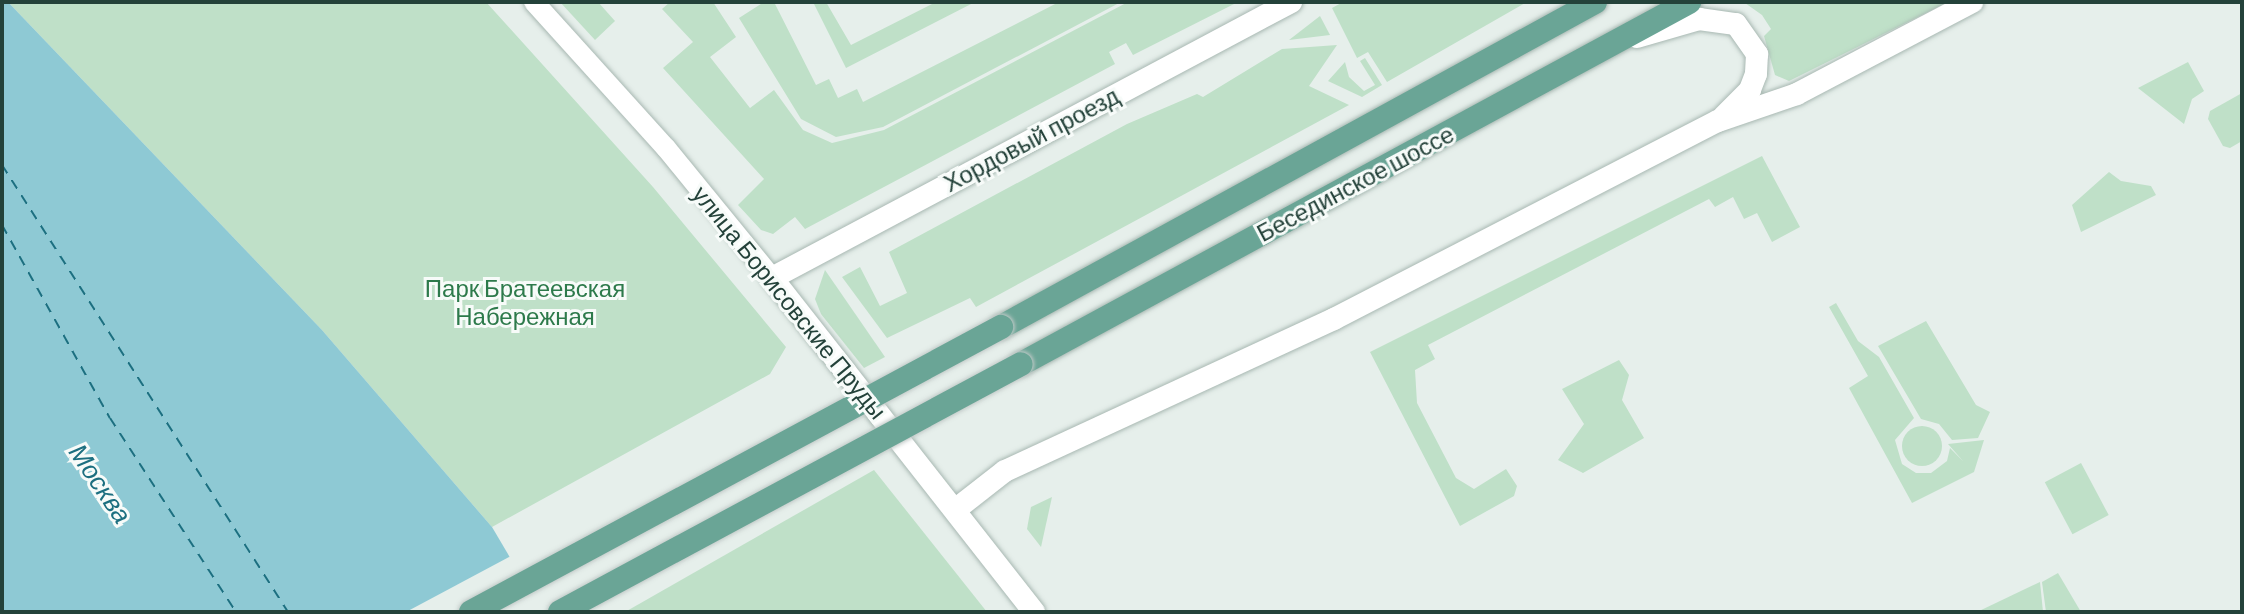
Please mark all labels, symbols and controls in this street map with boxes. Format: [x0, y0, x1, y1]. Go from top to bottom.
street label: Хордовый проезд [938, 81, 1124, 197]
street label: Бесединское шоссе [1252, 119, 1458, 247]
street label: улица Борисовские Пруды [687, 180, 893, 424]
park label: Парк Братеевская Набережная [425, 274, 625, 330]
water label: Москва [63, 437, 139, 529]

